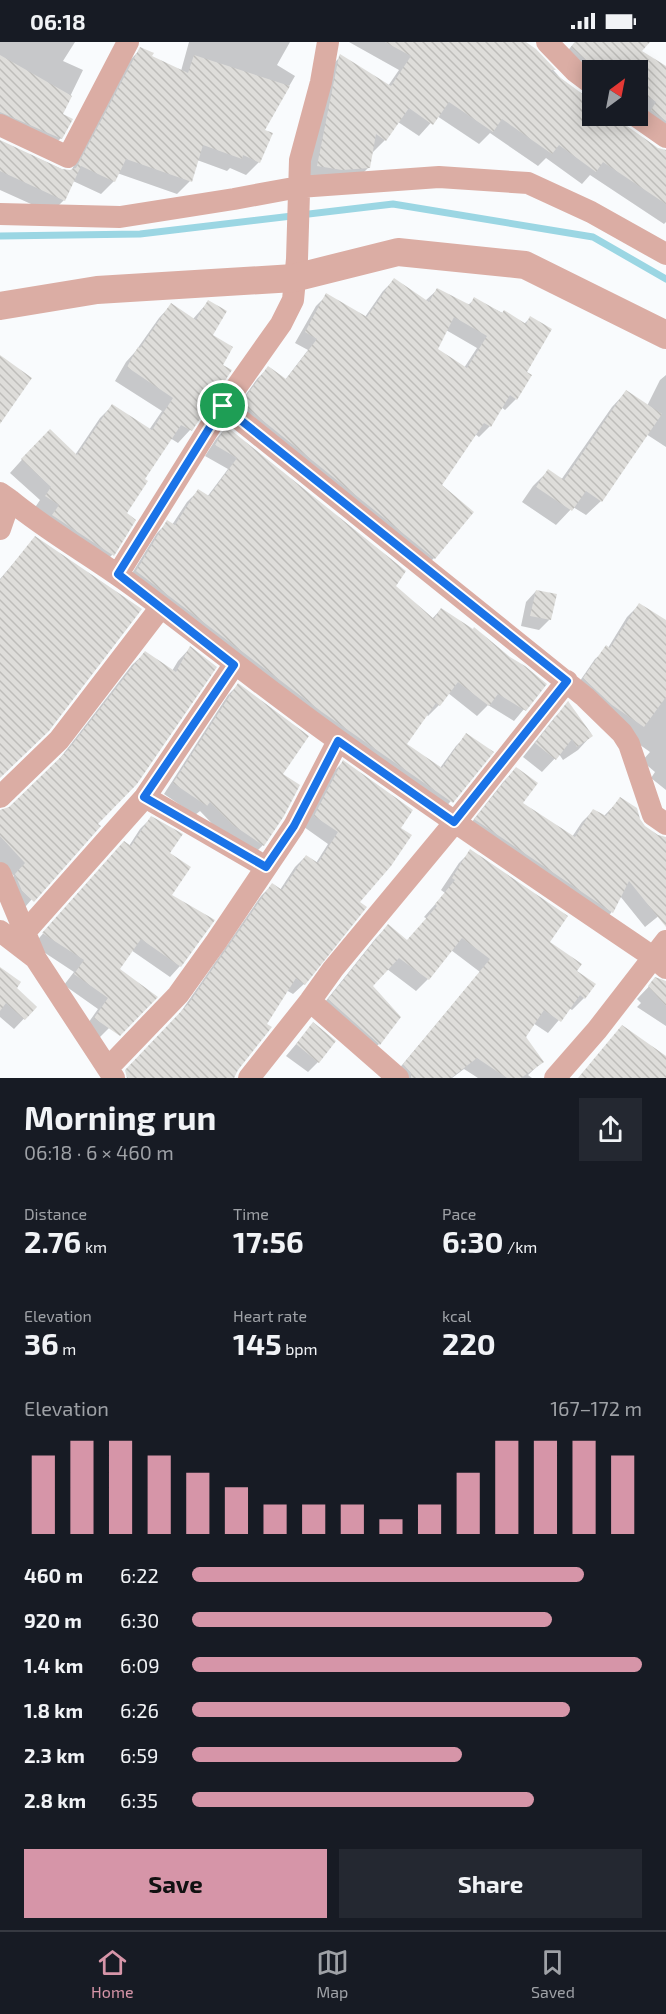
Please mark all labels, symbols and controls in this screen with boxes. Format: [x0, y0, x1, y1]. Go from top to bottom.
text: 06:18 [30, 8, 86, 34]
north arrow [582, 60, 648, 126]
map controls [582, 60, 648, 126]
pin [197, 380, 248, 431]
icon: arrive [206, 389, 239, 422]
text: Morning run [24, 1097, 216, 1137]
button: share [579, 1098, 642, 1161]
text: 06:18 · 6 × 460 m [24, 1140, 174, 1164]
text: Distance [24, 1204, 87, 1223]
text: Time [233, 1204, 269, 1223]
text: Pace [442, 1204, 476, 1223]
text: 2.76 [24, 1223, 81, 1259]
text: 17:56 [233, 1223, 304, 1259]
text: 6:30 [442, 1223, 503, 1259]
text: km [81, 1237, 107, 1256]
text: /km [503, 1237, 537, 1256]
text: Elevation [24, 1306, 92, 1325]
text: Heart rate [233, 1306, 307, 1325]
text: kcal [442, 1306, 471, 1325]
text: 36 [24, 1325, 59, 1361]
text: 145 [233, 1325, 282, 1361]
text: 220 [442, 1325, 496, 1361]
text: m [59, 1339, 76, 1358]
text: bpm [282, 1339, 318, 1358]
text: Elevation [24, 1396, 109, 1420]
text: 167–172 m [550, 1396, 642, 1420]
text: 460 m [24, 1563, 83, 1587]
text: 6:22 [120, 1563, 159, 1587]
text: 920 m [24, 1608, 82, 1632]
text: 6:30 [120, 1608, 159, 1632]
text: 1.4 km [24, 1653, 83, 1677]
text: 6:09 [120, 1653, 160, 1677]
text: 1.8 km [24, 1698, 83, 1722]
text: 6:26 [120, 1698, 159, 1722]
text: 2.3 km [24, 1743, 85, 1767]
text: 6:59 [120, 1743, 158, 1767]
text: 2.8 km [24, 1788, 86, 1812]
text: 6:35 [120, 1788, 158, 1812]
button: Save [24, 1849, 327, 1918]
button: Share [339, 1849, 642, 1918]
tab: Home [91, 1946, 134, 2001]
tab: Map [316, 1946, 349, 2001]
tab: Saved [531, 1946, 575, 2001]

